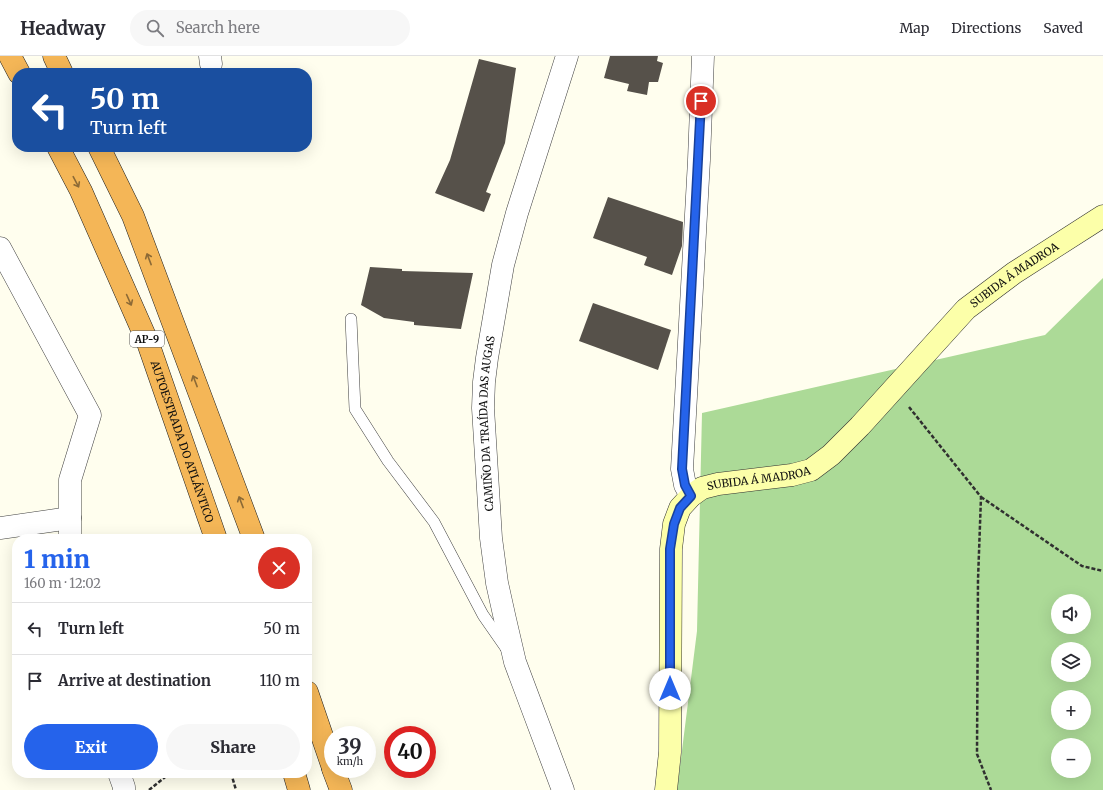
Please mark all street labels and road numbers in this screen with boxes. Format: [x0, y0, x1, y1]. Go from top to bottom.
street label: SUBIDA Á MADROA [967, 239, 1061, 311]
road number: AP-9 [130, 331, 164, 347]
street label: CAMIÑO DA TRAÍDA DAS AUGAS [476, 334, 498, 512]
street label: AUTOESTRADA DO ATLÁNTICO [147, 358, 217, 524]
street label: SUBIDA Á MADROA [705, 463, 812, 494]

